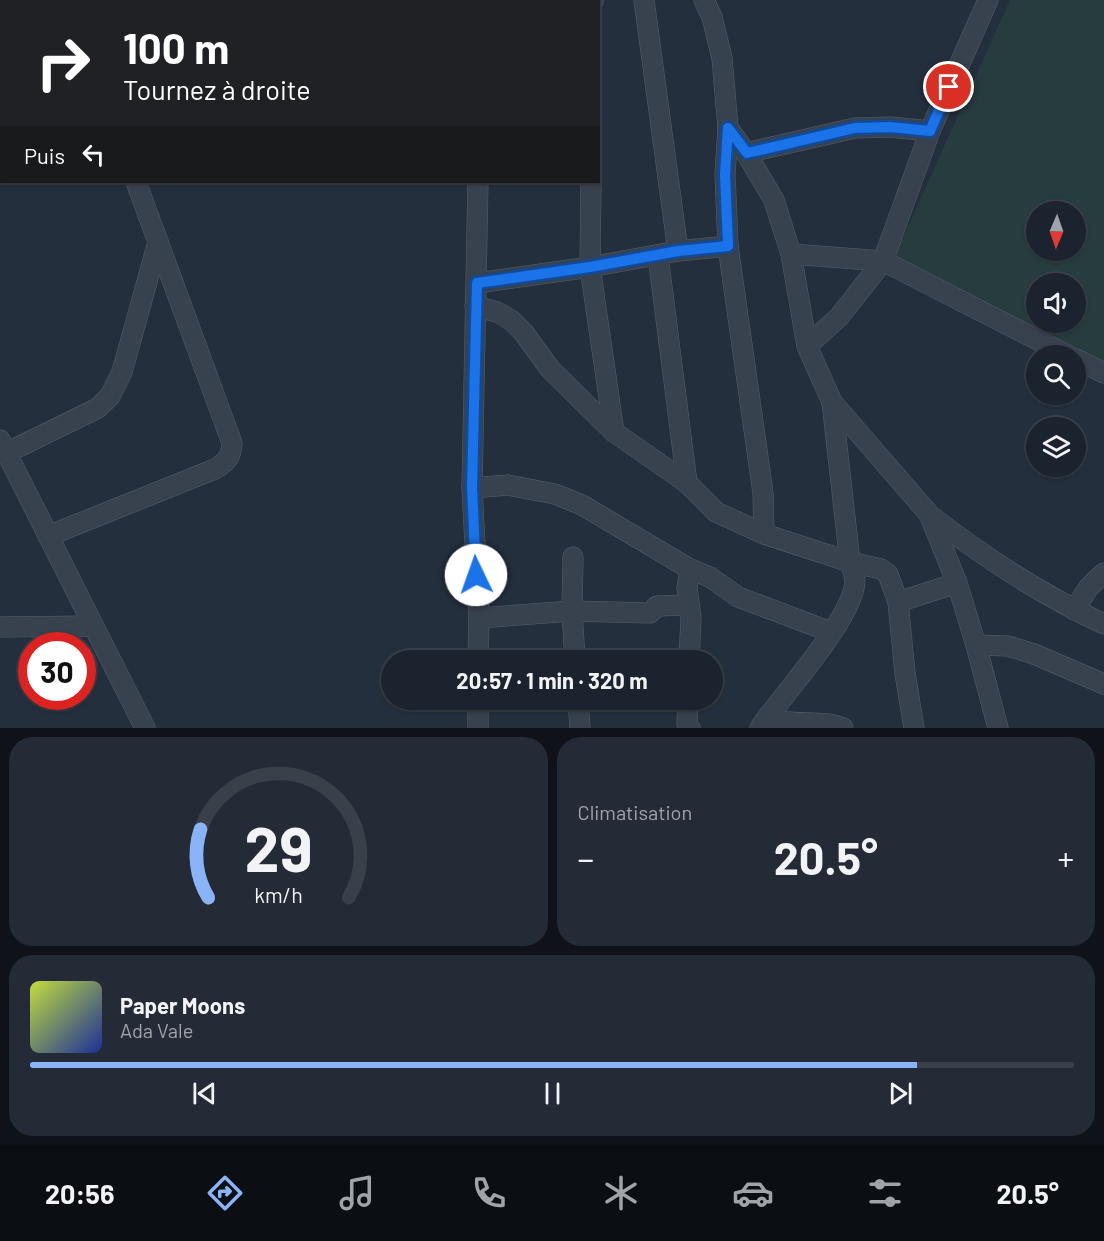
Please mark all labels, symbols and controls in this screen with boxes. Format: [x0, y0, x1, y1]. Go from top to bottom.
text: 100 m [123, 22, 229, 72]
icon: right [24, 24, 102, 102]
pin [923, 61, 974, 112]
icon: arrive [932, 70, 965, 103]
text: Tournez à droite [123, 73, 311, 105]
icon: left [77, 138, 110, 171]
text: Puis [24, 142, 65, 168]
north arrow [1026, 201, 1086, 261]
map controls [1026, 201, 1086, 477]
button: sound [1026, 273, 1086, 333]
button: search [1026, 345, 1086, 405]
button: layers [1026, 417, 1086, 477]
position arrow [444, 543, 508, 607]
speed limit sign: 30 [18, 632, 96, 710]
text: 20:57 · 1 min · 320 m [456, 667, 648, 693]
text: Climatisation [578, 800, 692, 824]
text: 29 [244, 810, 312, 884]
text: 20.5° [774, 830, 878, 884]
text: − [578, 838, 594, 878]
text: + [1058, 838, 1074, 878]
text: km/h [254, 883, 303, 908]
text: Paper Moons [120, 992, 245, 1018]
text: Ada Vale [120, 1018, 193, 1042]
icon: previous [188, 1077, 221, 1110]
icon: pause [536, 1077, 569, 1110]
icon: next [884, 1077, 917, 1110]
icon: directions [204, 1172, 246, 1214]
icon: music [336, 1172, 378, 1214]
icon: phone [468, 1172, 510, 1214]
icon: climate [600, 1172, 642, 1214]
icon: car [732, 1172, 774, 1214]
icon: filters [864, 1172, 906, 1214]
text: 20:56 [45, 1177, 114, 1209]
text: 20.5° [996, 1177, 1059, 1209]

